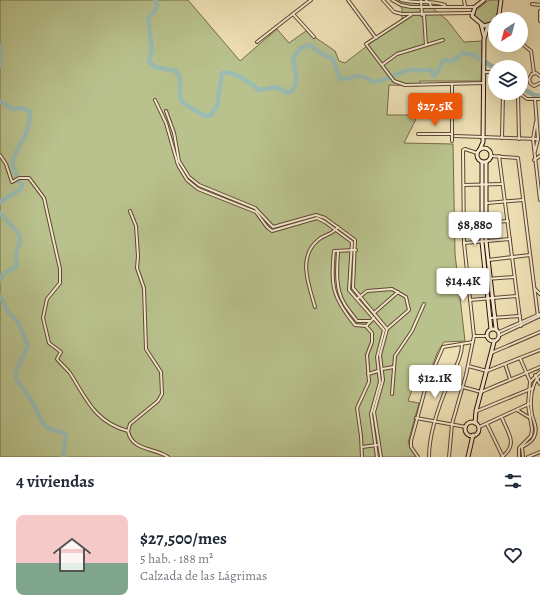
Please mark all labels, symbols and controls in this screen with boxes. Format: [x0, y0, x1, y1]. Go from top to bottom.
north arrow [488, 12, 528, 52]
map controls [488, 12, 528, 100]
button: layers [488, 60, 528, 100]
pin: $27.5K [402, 93, 468, 127]
text: $27.5K [417, 97, 453, 114]
pin: $8,880 [442, 212, 508, 246]
text: $8,880 [458, 216, 492, 233]
pin: $14.4K [430, 268, 496, 302]
text: $14.4K [445, 272, 481, 289]
pin: $12.1K [402, 365, 468, 399]
text: $12.1K [418, 369, 452, 386]
text: 4 viviendas [16, 470, 94, 493]
icon: filters [502, 470, 524, 492]
text: $27,500/mes [140, 527, 227, 550]
icon: home [48, 531, 96, 579]
icon: heart [502, 544, 524, 566]
text: 5 hab. · 188 m² [140, 550, 213, 567]
text: Calzada de las Lágrimas [140, 567, 267, 584]

